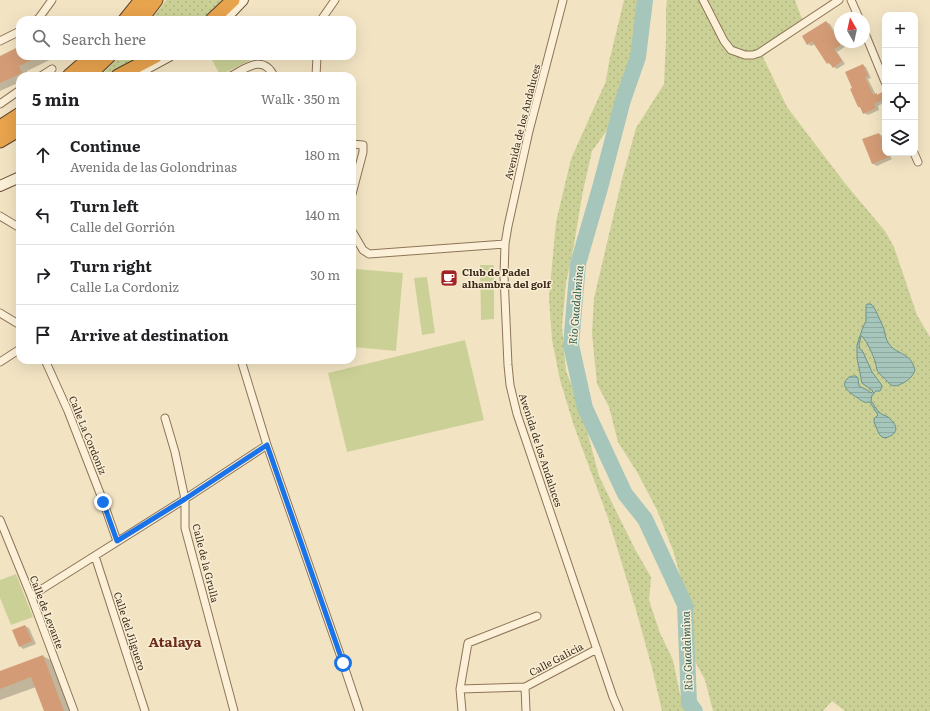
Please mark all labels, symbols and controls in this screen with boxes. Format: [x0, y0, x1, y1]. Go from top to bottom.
north arrow [834, 12, 870, 48]
map controls [882, 12, 918, 156]
button: + [882, 12, 918, 48]
search box [16, 16, 356, 60]
icon: search [30, 27, 52, 49]
text: Search here [62, 27, 146, 50]
button: − [882, 48, 918, 84]
street label: Avenida de los Andaluces [500, 62, 543, 181]
button: locate [882, 84, 918, 120]
text: 5 min [32, 86, 80, 111]
text: Walk · 350 m [261, 89, 340, 108]
button: layers [882, 120, 918, 156]
text: Continue [70, 134, 140, 157]
icon: ahead [32, 144, 54, 166]
text: 180 m [305, 145, 340, 164]
text: Avenida de las Golondrinas [70, 157, 237, 176]
text: Turn left [70, 194, 139, 217]
icon: left [32, 204, 54, 226]
text: 140 m [305, 205, 340, 224]
text: Calle del Gorrión [70, 217, 175, 236]
text: Turn right [70, 254, 152, 277]
icon: right [32, 264, 54, 286]
place label: Club de Padel alhambra del golf [462, 264, 553, 291]
water label: Rio Guadalmina [564, 264, 587, 345]
text: 30 m [310, 265, 340, 284]
cafe icon: Club de Padel alhambra del golf [439, 268, 459, 288]
text: Calle La Cordoniz [70, 277, 179, 296]
text: Arrive at destination [70, 323, 229, 346]
icon: arrive [32, 324, 54, 346]
street label: Avenida de los Andaluces [516, 391, 567, 509]
street label: Calle La Cordoniz [66, 393, 111, 477]
route end [94, 493, 112, 511]
street label: Calle de la Grulla [189, 522, 224, 604]
street label: Calle de Levante [27, 573, 68, 651]
street label: Calle del Jilguero [111, 589, 150, 672]
water label: Rio Guadalmina [677, 610, 695, 691]
district label: Atalaya [148, 631, 202, 651]
street label: Calle Galicia [526, 638, 586, 679]
route start [334, 654, 352, 672]

